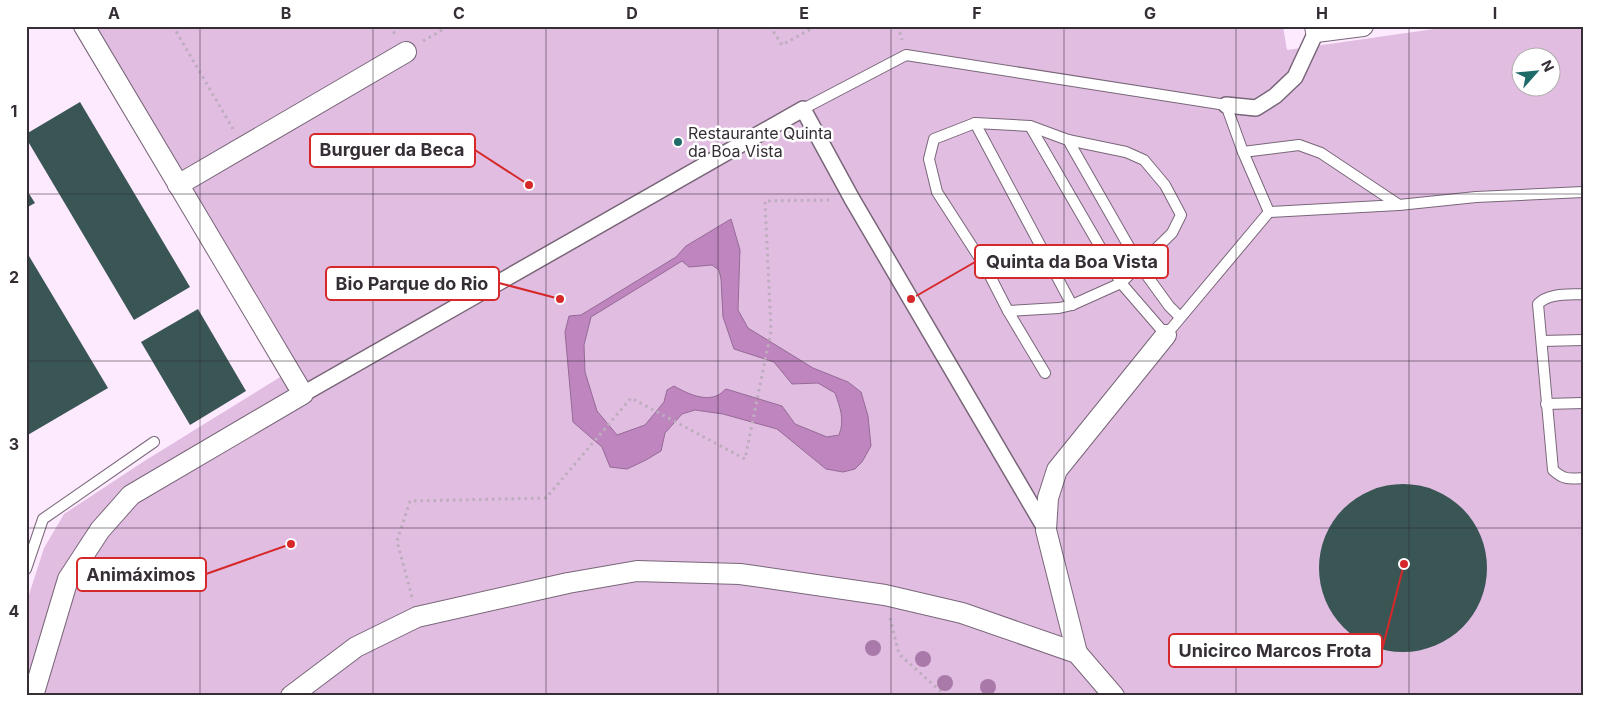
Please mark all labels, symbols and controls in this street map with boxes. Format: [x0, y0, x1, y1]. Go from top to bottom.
text: A [108, 3, 120, 23]
text: B [281, 3, 291, 23]
text: C [453, 3, 465, 23]
text: D [626, 3, 638, 23]
text: E [799, 3, 809, 23]
text: F [972, 3, 982, 23]
text: G [1144, 3, 1156, 23]
text: H [1316, 3, 1328, 23]
text: I [1493, 3, 1497, 23]
north arrow [1512, 48, 1562, 98]
text: N [1538, 57, 1558, 74]
text: 1 [11, 101, 17, 121]
place label: Restaurante Quinta da Boa Vista [688, 123, 832, 161]
callout: Burguer da Beca [310, 134, 475, 167]
marker: Restaurante Quinta da Boa Vista [672, 136, 684, 148]
text: Burguer da Beca [320, 139, 464, 160]
callout: Quinta da Boa Vista [975, 245, 1168, 278]
text: Quinta da Boa Vista [986, 251, 1158, 272]
text: 2 [9, 267, 19, 287]
callout: Bio Parque do Rio [326, 267, 499, 300]
text: Bio Parque do Rio [336, 273, 488, 294]
text: 3 [9, 434, 19, 454]
callout: Animáximos [77, 558, 206, 591]
text: Animáximos [86, 564, 196, 585]
text: 4 [9, 601, 20, 621]
callout: Unicirco Marcos Frota [1169, 634, 1382, 667]
text: Unicirco Marcos Frota [1179, 640, 1371, 661]

